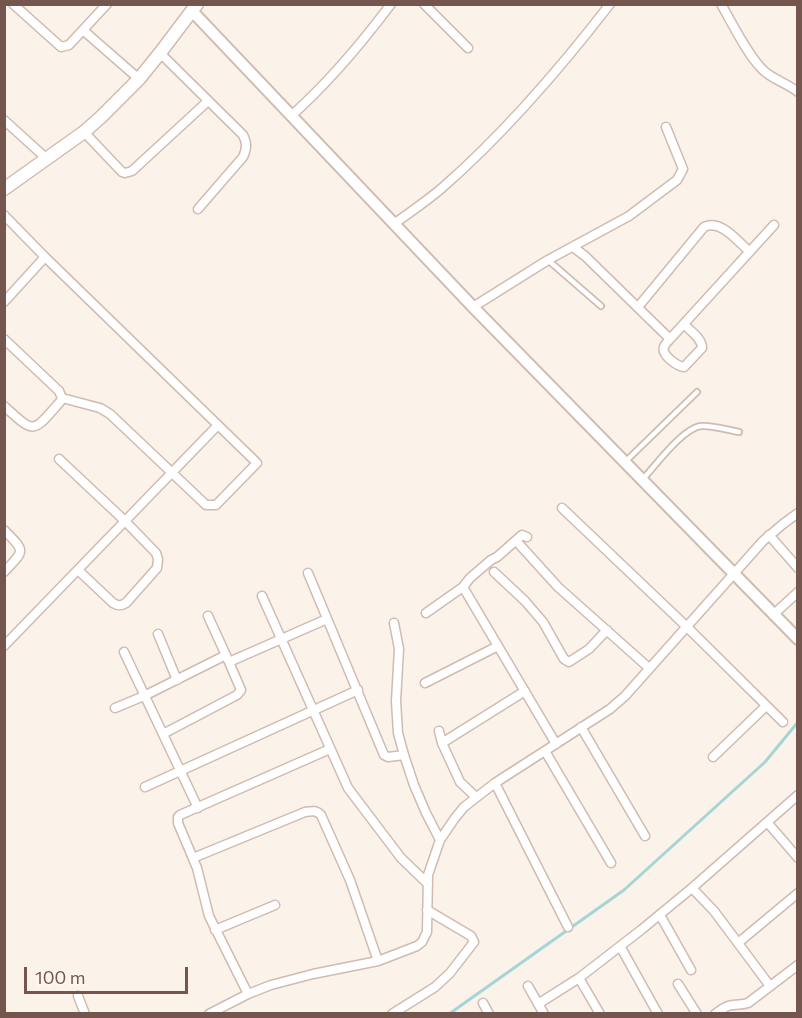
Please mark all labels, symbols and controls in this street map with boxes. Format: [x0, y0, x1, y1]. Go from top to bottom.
scale bar [27, 955, 190, 993]
text: 100 m [35, 966, 85, 988]

